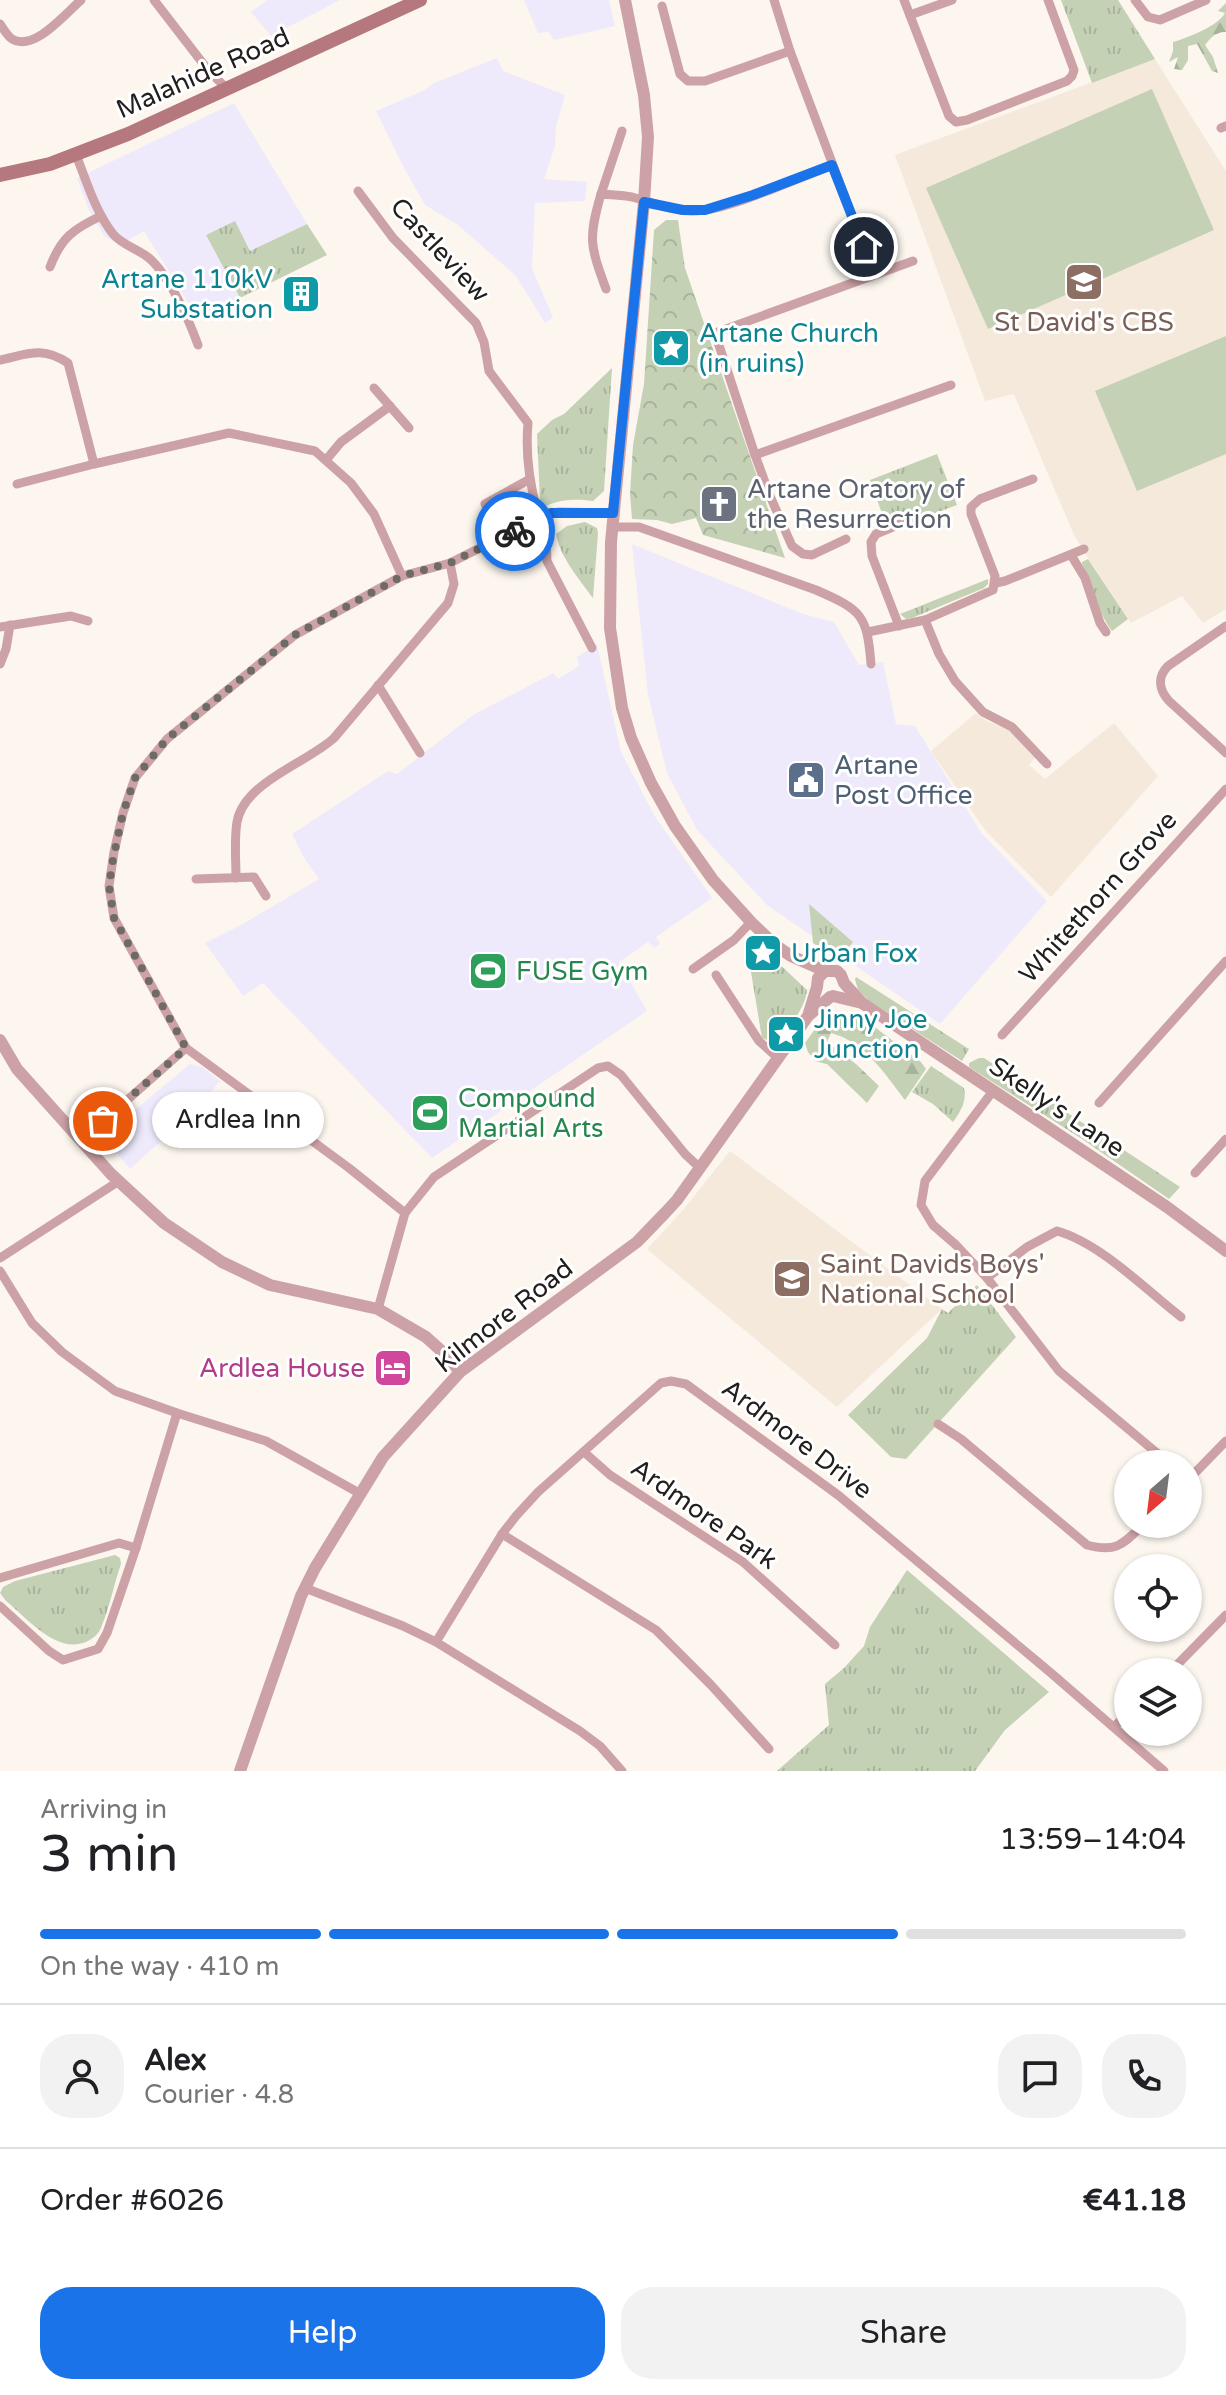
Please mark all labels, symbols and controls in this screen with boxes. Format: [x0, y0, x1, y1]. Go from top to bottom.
street label: Malahide Road [112, 21, 294, 125]
street label: Castleview [384, 191, 496, 309]
pin [830, 213, 898, 281]
icon: home [842, 225, 886, 269]
school or university icon: St David's CBS [1063, 261, 1105, 303]
place label: Artane 110kV Substation [101, 264, 273, 325]
building icon: Artane 110kV Substation [280, 273, 322, 315]
place label: St David's CBS [994, 307, 1174, 338]
place label: Artane Church (in ruins) [699, 318, 879, 379]
place icon: Artane Church (in ruins) [650, 327, 692, 369]
place label: Artane Oratory of the Resurrection [747, 474, 965, 535]
church icon: Artane Oratory of the Resurrection [698, 483, 740, 525]
courier [475, 491, 555, 571]
icon: bike [493, 509, 537, 553]
place label: Artane Post Office [834, 750, 972, 811]
public building icon: Artane Post Office [785, 759, 827, 801]
street label: Whitethorn Grove [1013, 805, 1183, 989]
place icon: Urban Fox [742, 932, 784, 974]
place label: Urban Fox [791, 938, 918, 969]
sports icon: FUSE Gym [467, 950, 509, 992]
place label: FUSE Gym [516, 956, 648, 987]
place label: Jinny Joe Junction [814, 1004, 927, 1065]
place icon: Jinny Joe Junction [765, 1013, 807, 1055]
street label: Skelly's Lane [983, 1050, 1131, 1164]
place label: Compound Martial Arts [458, 1083, 604, 1144]
pin [69, 1087, 137, 1155]
sports icon: Compound Martial Arts [409, 1092, 451, 1134]
callout: Ardlea Inn [151, 1093, 323, 1149]
icon: bag [81, 1099, 125, 1143]
text: Ardlea Inn [175, 1104, 301, 1135]
place label: Saint Davids Boys' National School [820, 1249, 1045, 1310]
street label: Kilmore Road [429, 1253, 579, 1379]
school or university icon: Saint Davids Boys' National School [771, 1258, 813, 1300]
hotel icon: Ardlea House [372, 1347, 414, 1389]
place label: Ardlea House [199, 1353, 365, 1384]
street label: Ardmore Drive [716, 1372, 878, 1506]
north arrow [1114, 1450, 1202, 1538]
map controls [1114, 1450, 1202, 1746]
street label: Ardmore Park [625, 1452, 783, 1576]
button: locate [1114, 1554, 1202, 1642]
button: layers [1114, 1658, 1202, 1746]
text: Arriving in [40, 1794, 167, 1825]
text: 13:59–14:04 [999, 1821, 1186, 1858]
text: 3 min [40, 1823, 179, 1886]
text: On the way · 410 m [40, 1951, 279, 1982]
button: person [40, 2034, 124, 2118]
button: chat [998, 2034, 1082, 2118]
button: phone [1102, 2034, 1186, 2118]
text: Alex [144, 2042, 207, 2079]
text: Courier · 4.8 [144, 2079, 294, 2110]
text: Order #6026 [40, 2182, 224, 2219]
text: €41.18 [1082, 2182, 1186, 2219]
button: Help [40, 2287, 605, 2379]
button: Share [621, 2287, 1186, 2379]

